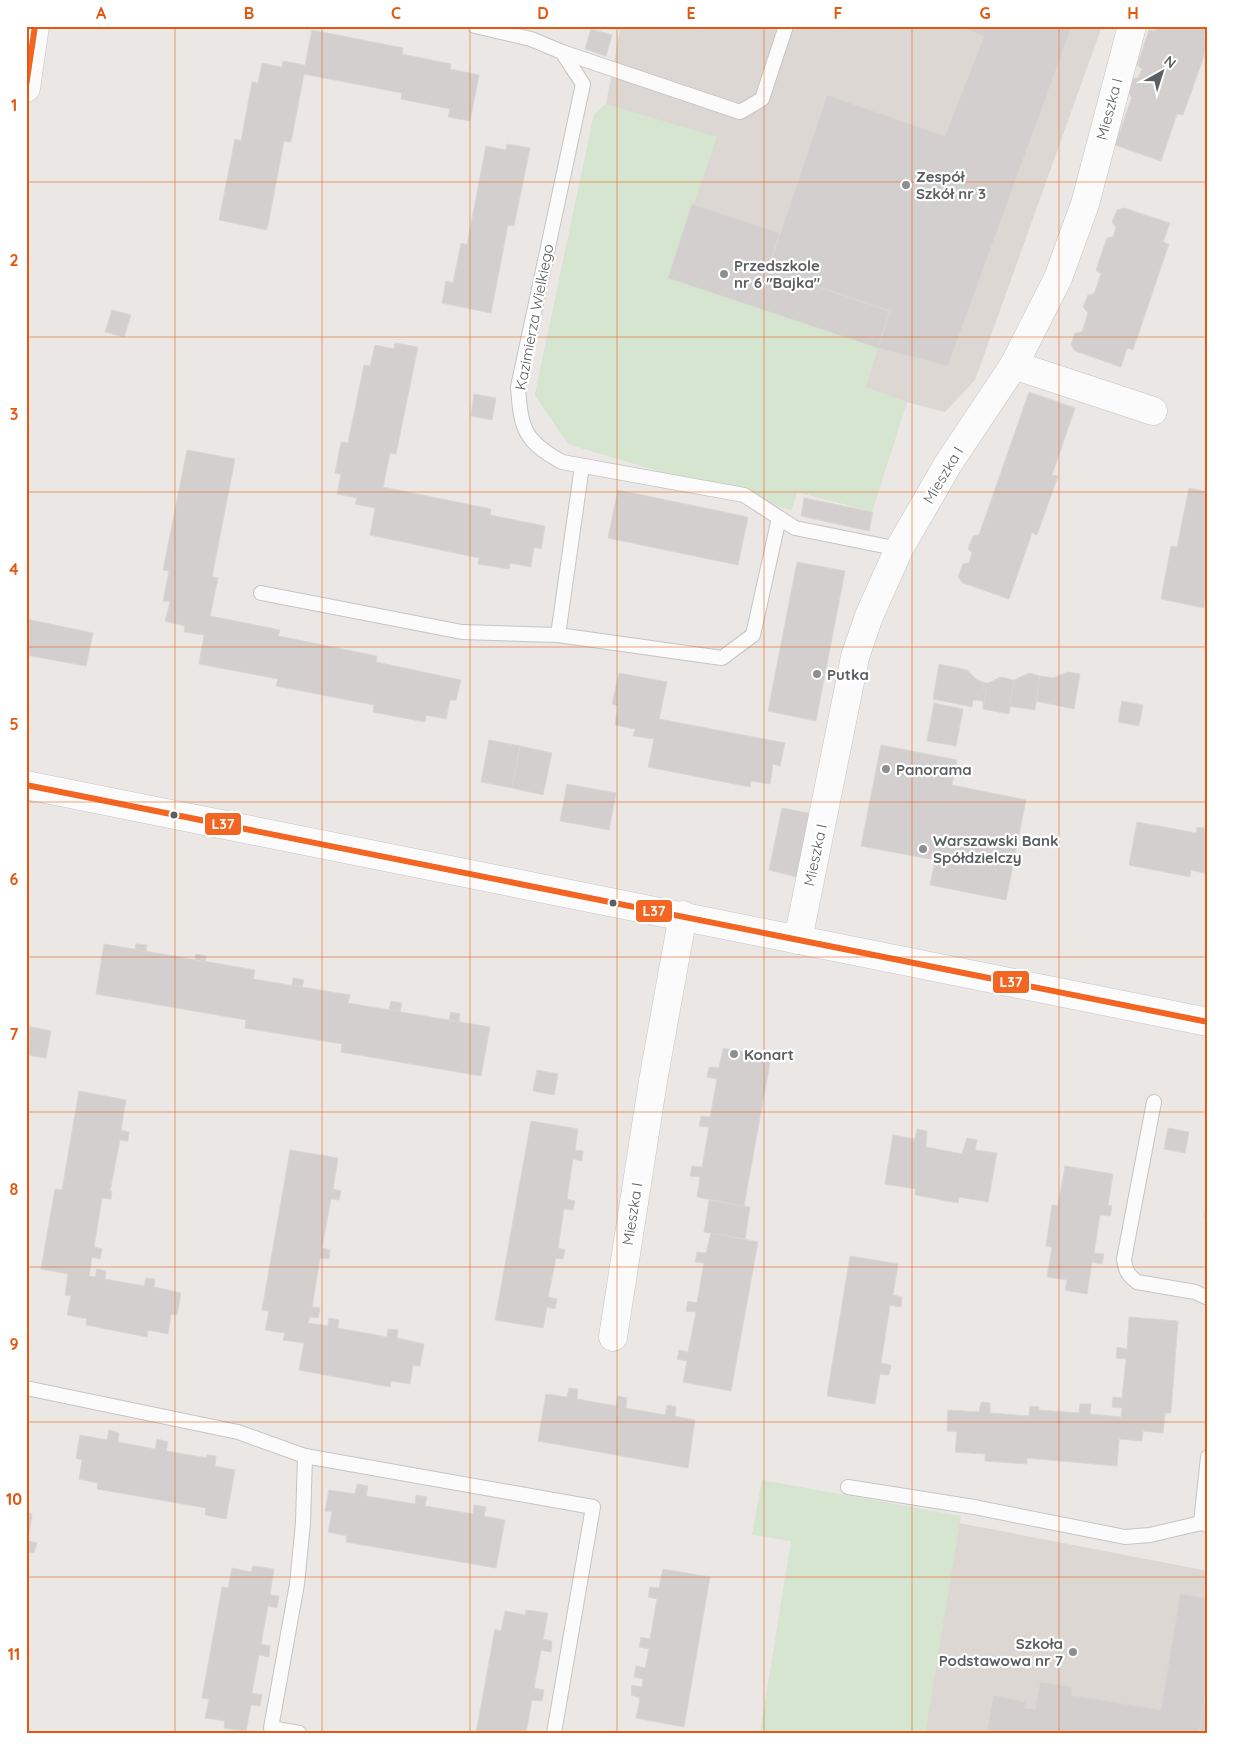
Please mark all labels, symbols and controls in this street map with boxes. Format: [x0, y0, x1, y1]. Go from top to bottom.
text: A [96, 3, 107, 23]
text: B [244, 3, 254, 23]
text: C [391, 3, 401, 23]
text: D [537, 3, 549, 23]
text: E [686, 3, 696, 23]
text: F [834, 3, 843, 23]
text: G [979, 3, 991, 23]
text: H [1127, 3, 1139, 23]
north arrow [1136, 48, 1186, 98]
text: N [1161, 52, 1180, 72]
street label: Mieszka I [1092, 76, 1126, 142]
text: 1 [11, 95, 17, 115]
place label: Zespół Szkół nr 3 [916, 167, 986, 203]
marker: Zespół Szkół nr 3 [900, 179, 912, 191]
street label: Kazimierza Wielkiego [511, 242, 557, 392]
text: 2 [9, 250, 19, 270]
place label: Przedszkole nr 6 "Bajka" [734, 256, 821, 292]
marker: Przedszkole nr 6 "Bajka" [718, 268, 730, 280]
text: 3 [10, 404, 18, 424]
street label: Mieszka I [919, 443, 967, 507]
text: 4 [9, 559, 19, 579]
place label: Putka [827, 665, 869, 684]
marker: Putka [811, 668, 823, 680]
text: 5 [9, 714, 19, 734]
place label: Panorama [896, 760, 972, 779]
marker: Panorama [880, 763, 892, 775]
unlabelled marker [169, 810, 179, 820]
line badge: L37 [204, 812, 242, 836]
text: L37 [211, 815, 235, 833]
street label: Mieszka I [799, 822, 831, 888]
place label: Warszawski Bank Spółdzielczy [933, 831, 1058, 867]
marker: Warszawski Bank Spółdzielczy [917, 843, 929, 855]
text: 6 [10, 869, 19, 889]
unlabelled marker [608, 898, 618, 908]
line badge: L37 [635, 899, 673, 923]
text: L37 [642, 902, 666, 920]
line badge: L37 [992, 970, 1030, 994]
text: L37 [999, 973, 1023, 991]
text: 7 [10, 1024, 19, 1044]
place label: Konart [744, 1045, 794, 1064]
marker: Konart [728, 1048, 740, 1060]
text: 8 [10, 1179, 19, 1199]
street label: Mieszka I [618, 1181, 646, 1247]
text: 9 [9, 1334, 19, 1354]
text: 10 [6, 1489, 22, 1509]
place label: Szkoła Podstawowa nr 7 [939, 1634, 1063, 1670]
text: 11 [8, 1644, 20, 1664]
marker: Szkoła Podstawowa nr 7 [1067, 1646, 1079, 1658]

